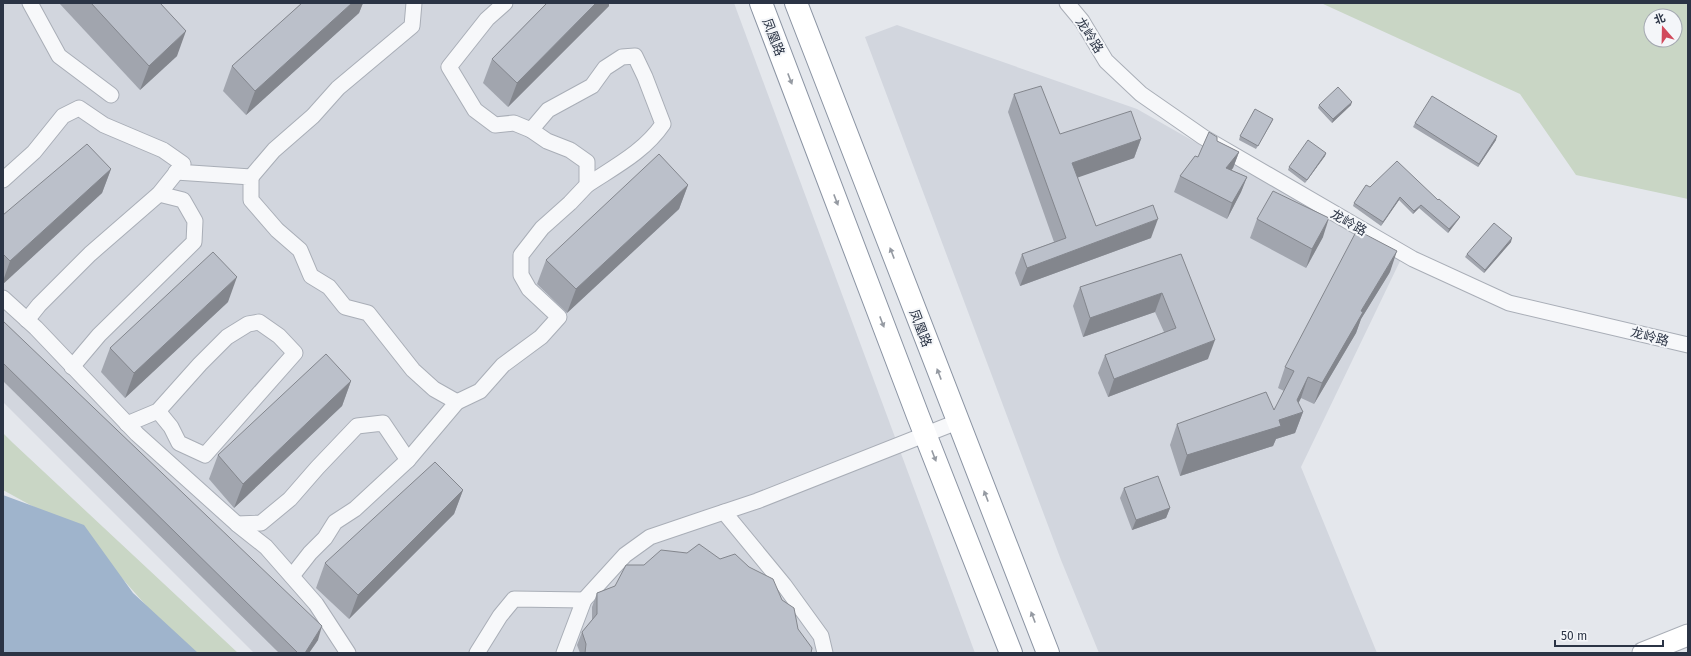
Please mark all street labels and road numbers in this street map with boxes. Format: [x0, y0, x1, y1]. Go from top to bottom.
street label: 龙岭路 [1073, 15, 1106, 56]
street label: 凤凰路 [760, 16, 788, 58]
street label: 龙岭路 [1328, 206, 1369, 239]
street label: 凤凰路 [907, 307, 935, 349]
street label: 龙岭路 [1629, 324, 1671, 349]

